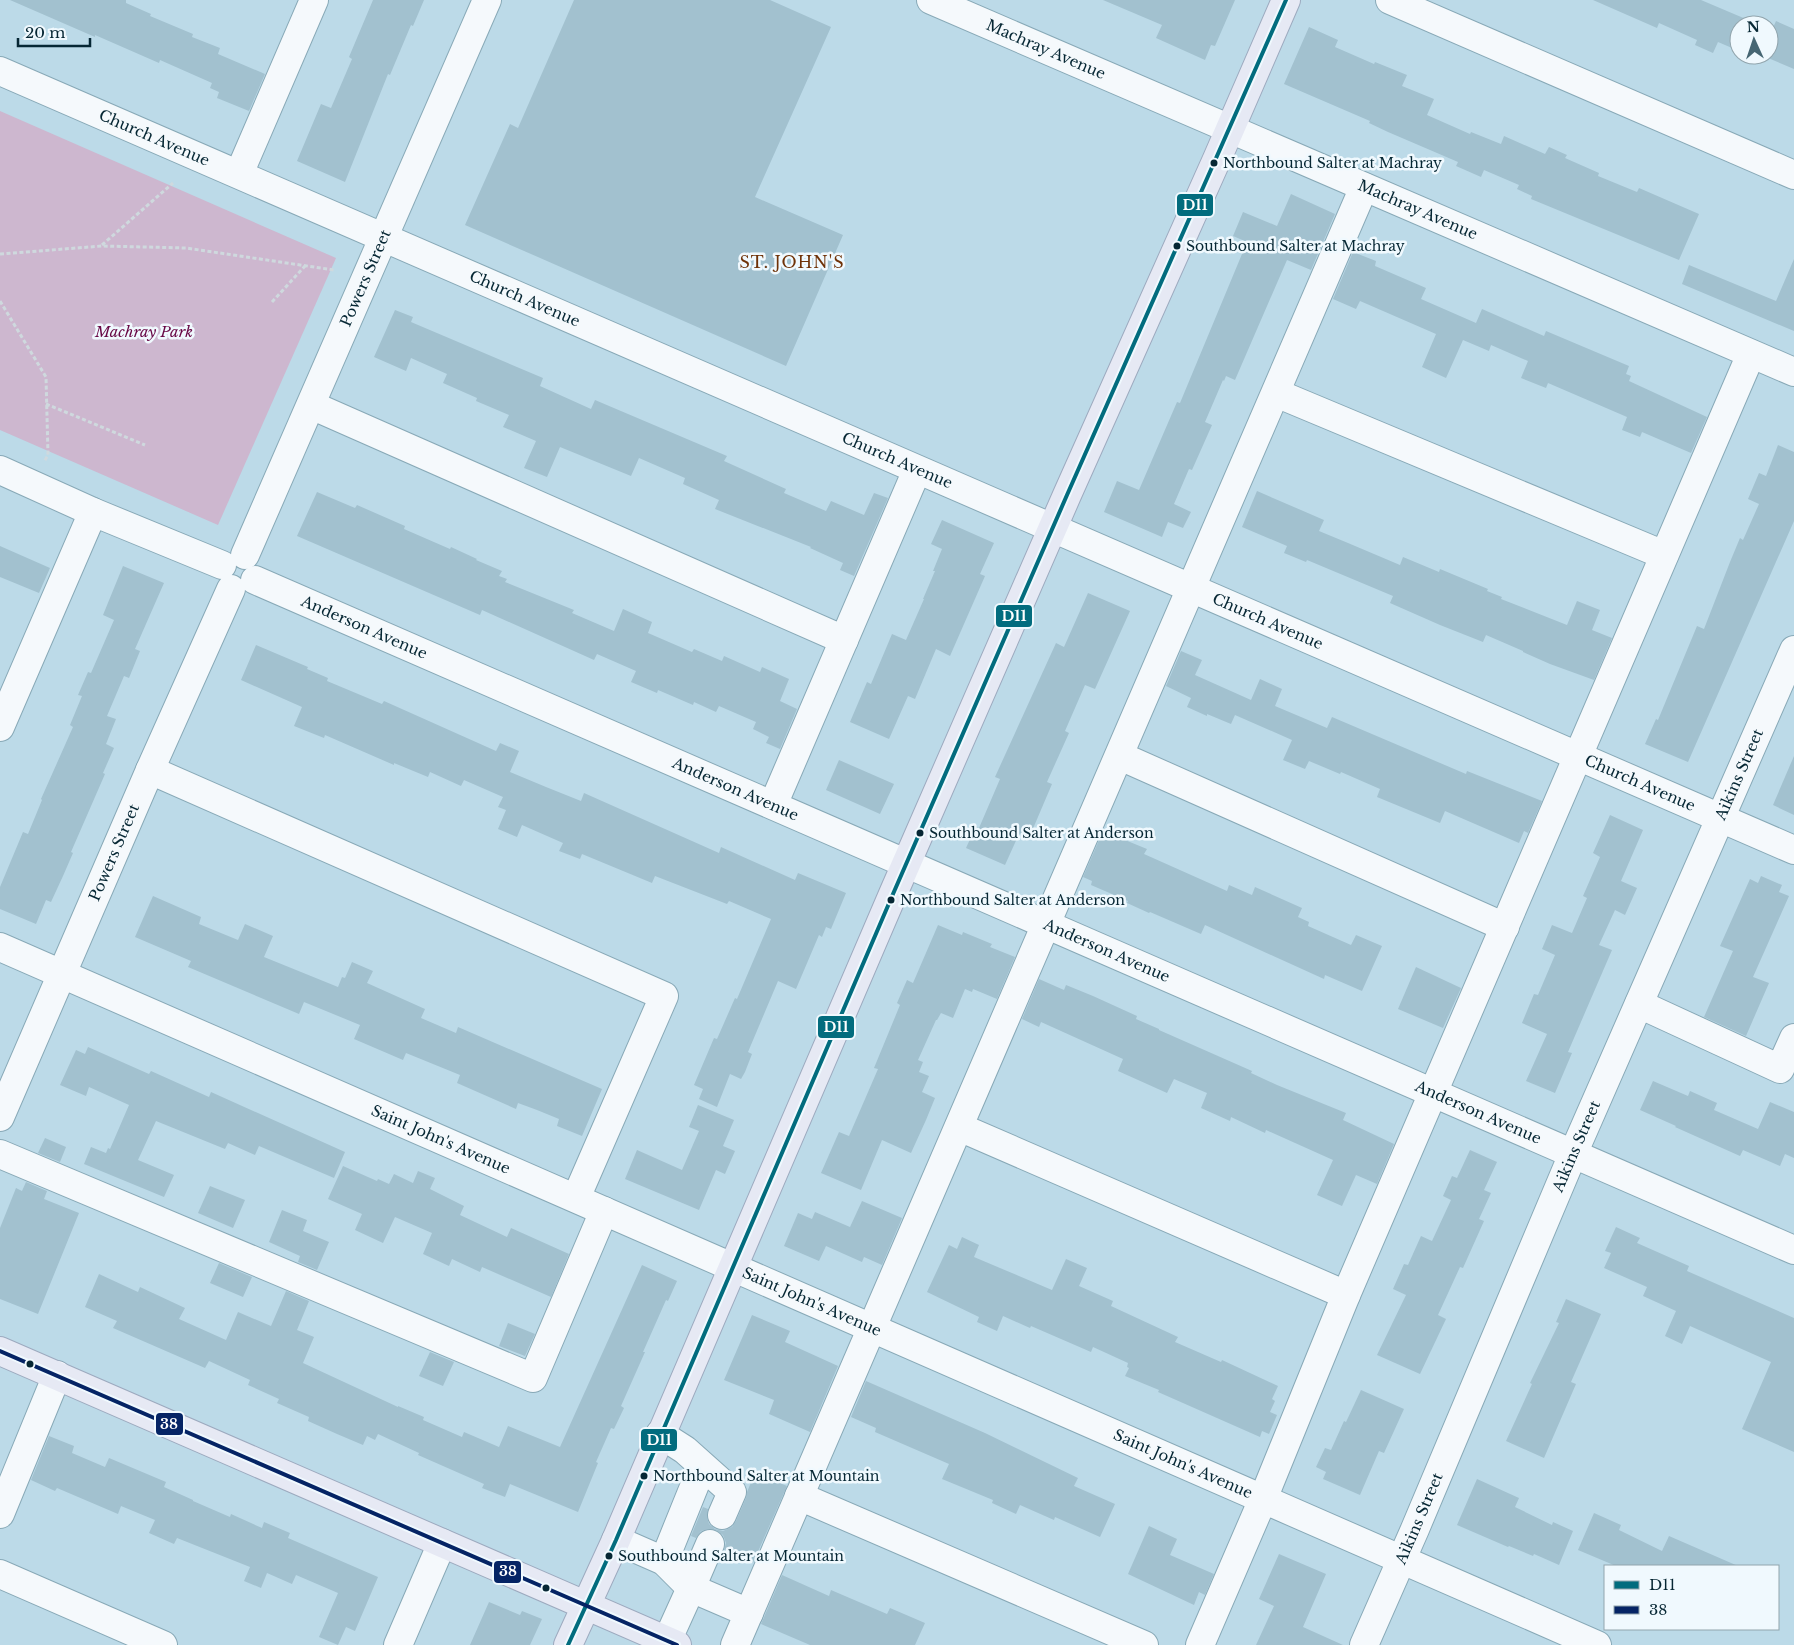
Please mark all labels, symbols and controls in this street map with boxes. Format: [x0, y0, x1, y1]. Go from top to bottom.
scale bar [18, 15, 90, 47]
street label: Machray Avenue [983, 15, 1109, 83]
north arrow [1729, 15, 1779, 65]
text: N [1746, 18, 1760, 36]
text: 20 m [25, 23, 65, 42]
street label: Church Avenue [96, 105, 213, 170]
place label: Northbound Salter at Machray [1223, 154, 1442, 172]
marker: Northbound Salter at Machray [1209, 158, 1219, 168]
street label: Machray Avenue [1355, 175, 1481, 243]
line badge: D11 [1176, 193, 1214, 217]
text: D11 [1182, 196, 1208, 214]
street label: Powers Street [336, 226, 395, 329]
place label: Southbound Salter at Machray [1186, 237, 1405, 255]
marker: Southbound Salter at Machray [1172, 241, 1182, 251]
district label: ST. JOHN'S [739, 252, 845, 272]
street label: Church Avenue [467, 266, 583, 331]
park label: Machray Park [94, 322, 193, 341]
street label: Church Avenue [839, 428, 956, 492]
street label: Church Avenue [1210, 589, 1326, 653]
street label: Anderson Avenue [297, 591, 430, 663]
line badge: D11 [995, 604, 1033, 628]
text: D11 [1001, 607, 1027, 625]
street label: Aikins Street [1710, 725, 1767, 824]
street label: Church Avenue [1582, 750, 1698, 815]
street label: Anderson Avenue [669, 753, 802, 824]
street label: Powers Street [84, 801, 143, 904]
place label: Southbound Salter at Anderson [929, 824, 1154, 842]
marker: Southbound Salter at Anderson [915, 828, 925, 838]
place label: Northbound Salter at Anderson [900, 891, 1125, 909]
marker: Northbound Salter at Anderson [886, 895, 896, 905]
street label: Anderson Avenue [1040, 914, 1173, 986]
line badge: D11 [817, 1015, 855, 1039]
text: D11 [823, 1018, 849, 1036]
street label: Anderson Avenue [1411, 1076, 1544, 1148]
street label: Aikins Street [1548, 1097, 1604, 1196]
street label: Saint John's Avenue [368, 1100, 513, 1178]
street label: Saint John's Avenue [740, 1263, 885, 1340]
unlabelled marker [25, 1359, 35, 1369]
line badge: 38 [155, 1412, 184, 1436]
text: 38 [160, 1415, 178, 1433]
street label: Saint John's Avenue [1111, 1425, 1256, 1502]
line badge: D11 [640, 1428, 678, 1452]
text: D11 [646, 1431, 672, 1449]
place label: Northbound Salter at Mountain [653, 1467, 880, 1485]
street label: Aikins Street [1390, 1469, 1447, 1568]
marker: Northbound Salter at Mountain [639, 1471, 649, 1481]
place label: Southbound Salter at Mountain [618, 1547, 844, 1565]
marker: Southbound Salter at Mountain [604, 1551, 614, 1561]
line badge: 38 [493, 1560, 522, 1584]
text: 38 [499, 1562, 517, 1580]
legend [1604, 1565, 1779, 1630]
text: D11 [1649, 1575, 1676, 1594]
unlabelled marker [541, 1583, 551, 1593]
text: 38 [1649, 1600, 1667, 1619]

